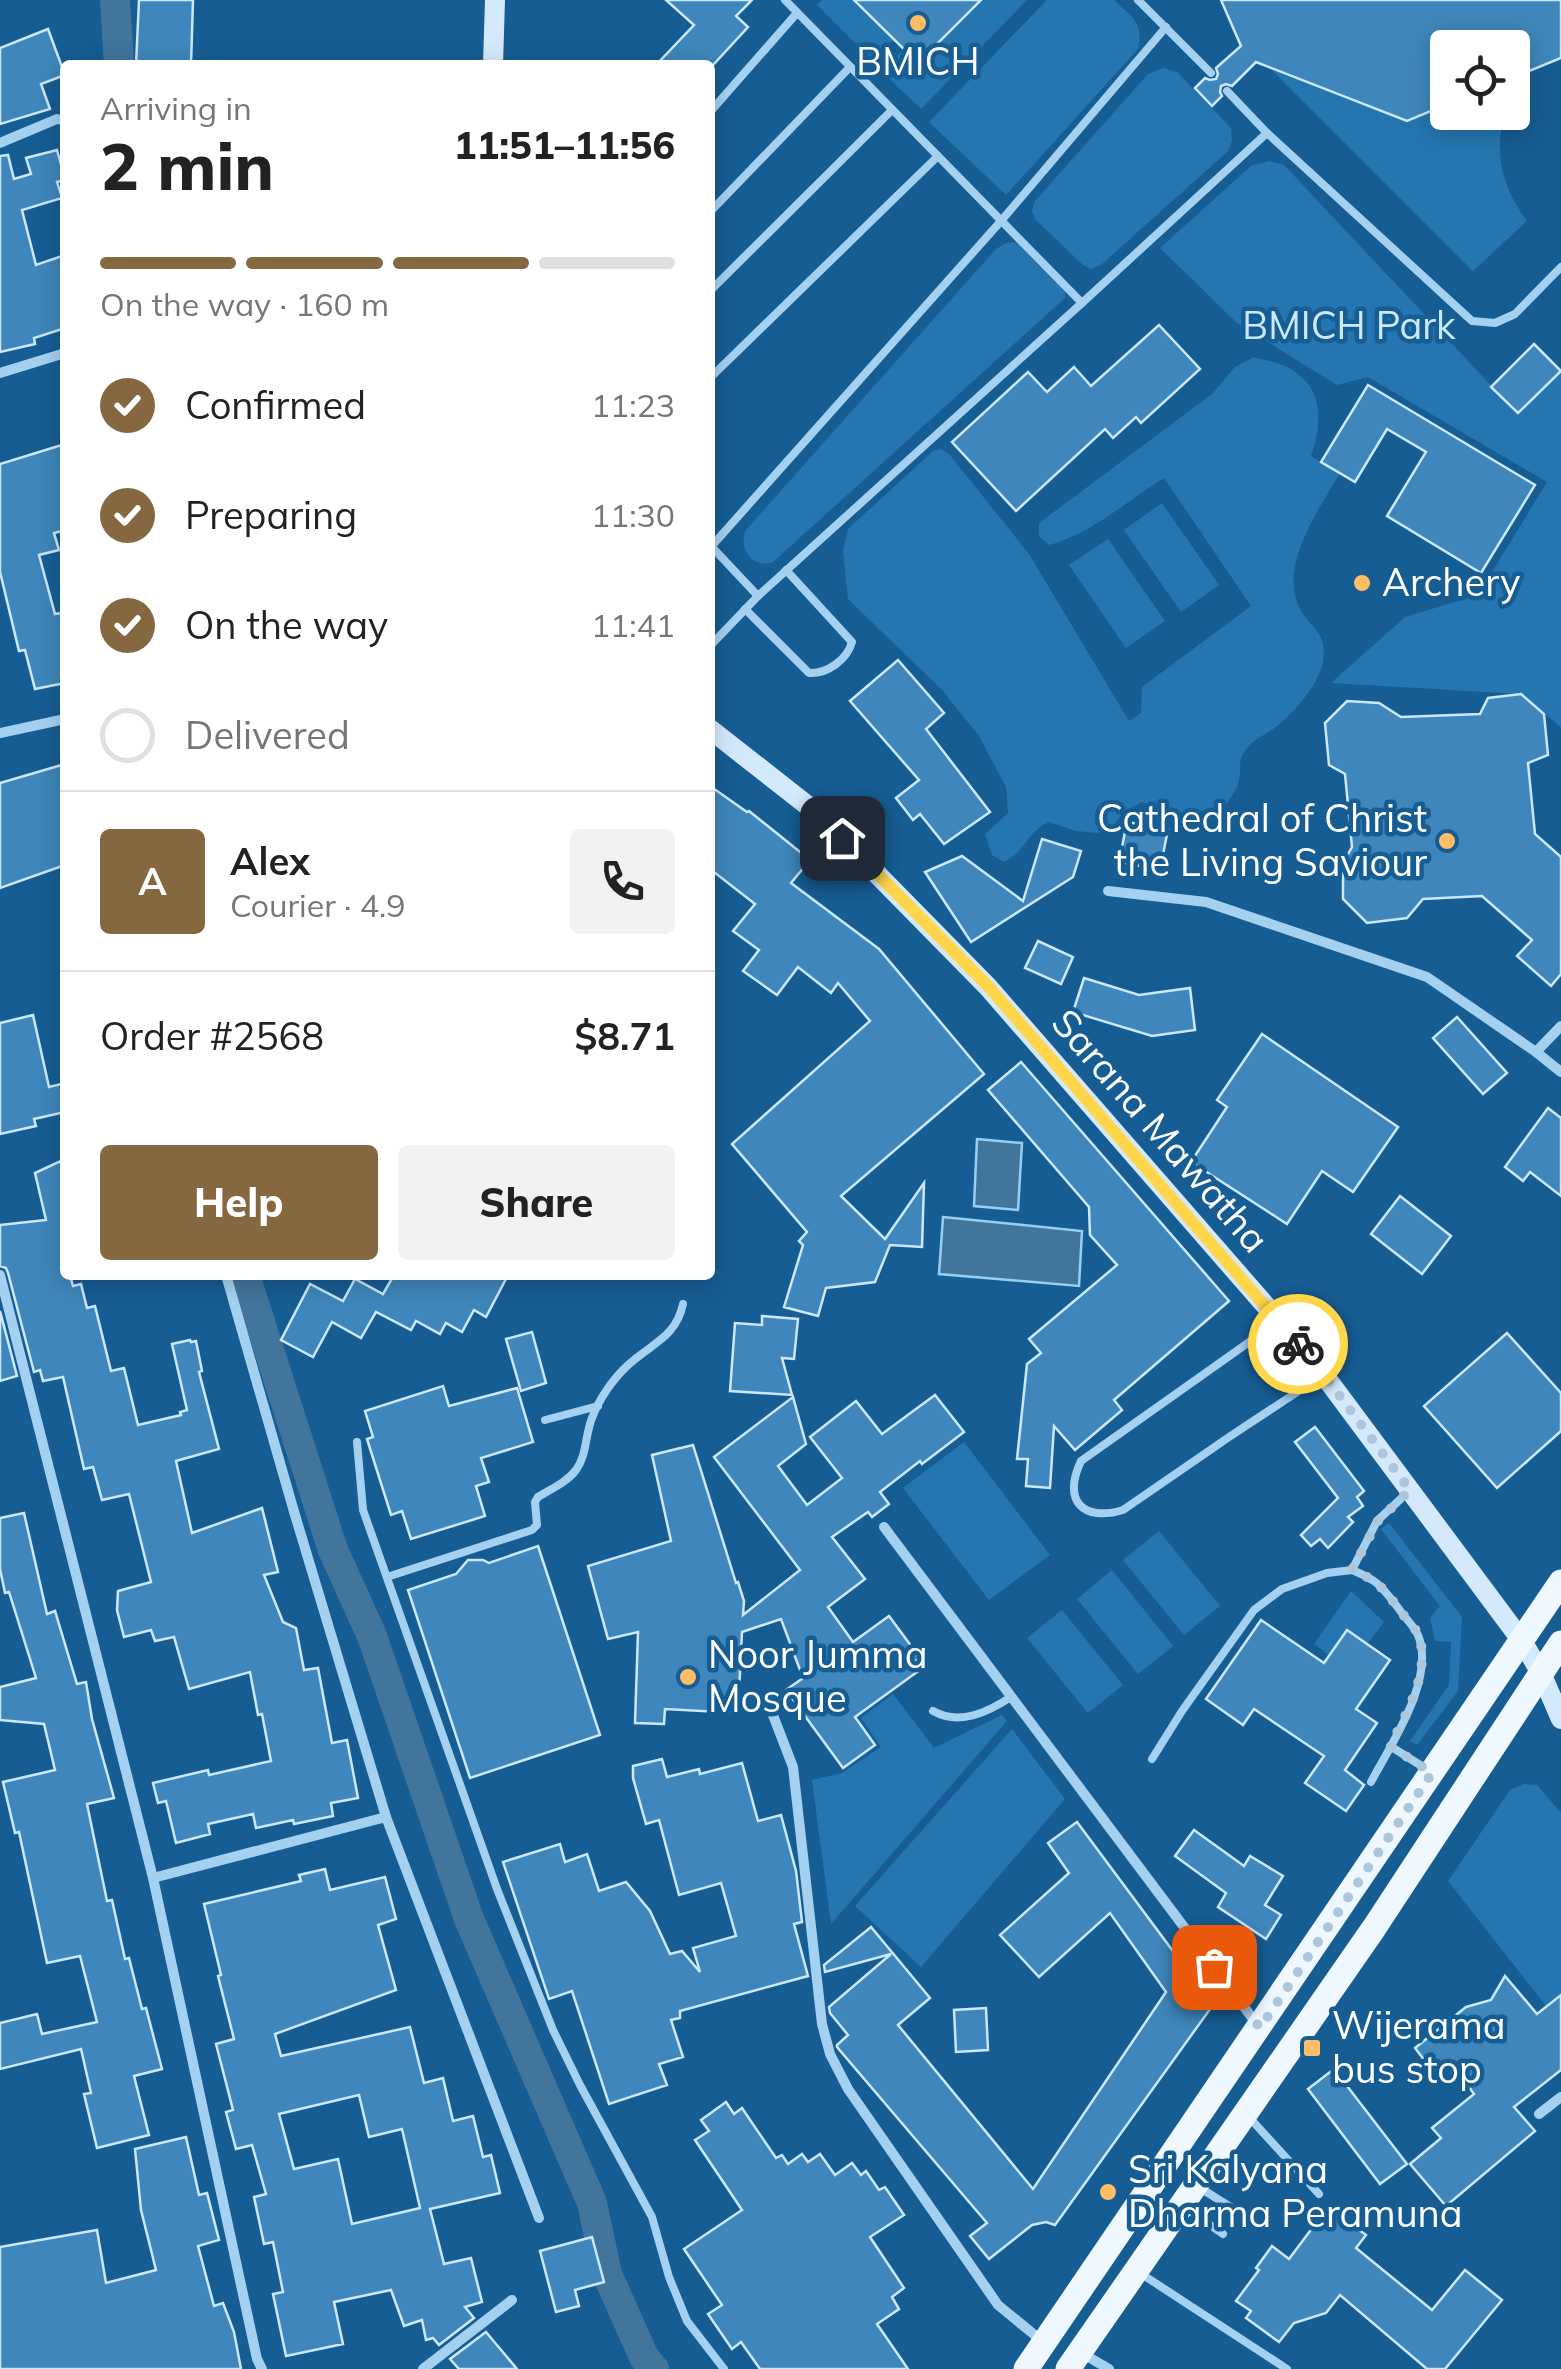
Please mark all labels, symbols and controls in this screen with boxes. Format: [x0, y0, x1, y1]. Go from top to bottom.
marker: BMICH [907, 12, 929, 34]
map controls [1430, 30, 1530, 130]
button: locate [1430, 30, 1530, 130]
place label: BMICH [856, 37, 980, 85]
text: Arriving in [100, 88, 252, 128]
text: 11:51–11:56 [454, 121, 675, 169]
text: 2 min [100, 125, 274, 206]
text: On the way · 160 m [100, 284, 389, 324]
park label: BMICH Park [1242, 301, 1456, 349]
icon: check [100, 378, 155, 433]
text: Confirmed [185, 381, 366, 429]
text: 11:23 [591, 385, 675, 425]
icon: check [100, 488, 155, 543]
text: Preparing [185, 491, 357, 539]
text: 11:30 [591, 495, 675, 535]
place label: Archery [1382, 558, 1520, 606]
marker: Archery [1351, 572, 1373, 594]
icon: check [100, 598, 155, 653]
text: On the way [185, 601, 388, 649]
text: 11:41 [591, 605, 675, 645]
text: Delivered [185, 711, 350, 759]
place label: Cathedral of Christ the Living Saviour [1097, 794, 1427, 886]
pin [800, 796, 885, 881]
icon: home [815, 811, 870, 866]
button: phone [570, 829, 675, 934]
marker: Cathedral of Christ the Living Saviour [1436, 830, 1458, 852]
text: Alex [230, 837, 310, 885]
text: A [138, 857, 167, 905]
text: Courier · 4.9 [230, 885, 406, 925]
street label: Sarana Mawatha [1042, 999, 1280, 1262]
text: Order #2568 [100, 1012, 324, 1060]
text: $8.71 [574, 1012, 675, 1060]
button: Help [100, 1145, 378, 1260]
button: Share [398, 1145, 675, 1260]
courier [1248, 1294, 1348, 1394]
icon: bike [1271, 1317, 1326, 1372]
place label: Noor Jumma Mosque [708, 1630, 927, 1722]
marker: Noor Jumma Mosque [677, 1666, 699, 1688]
pin [1172, 1925, 1257, 2010]
icon: bag [1187, 1940, 1242, 1995]
place label: Wijerama bus stop [1332, 2001, 1506, 2093]
marker: Wijerama bus stop [1301, 2037, 1323, 2059]
place label: Sri Kalyana Dharma Peramuna [1128, 2145, 1463, 2237]
marker: Sri Kalyana Dharma Peramuna [1097, 2181, 1119, 2203]

